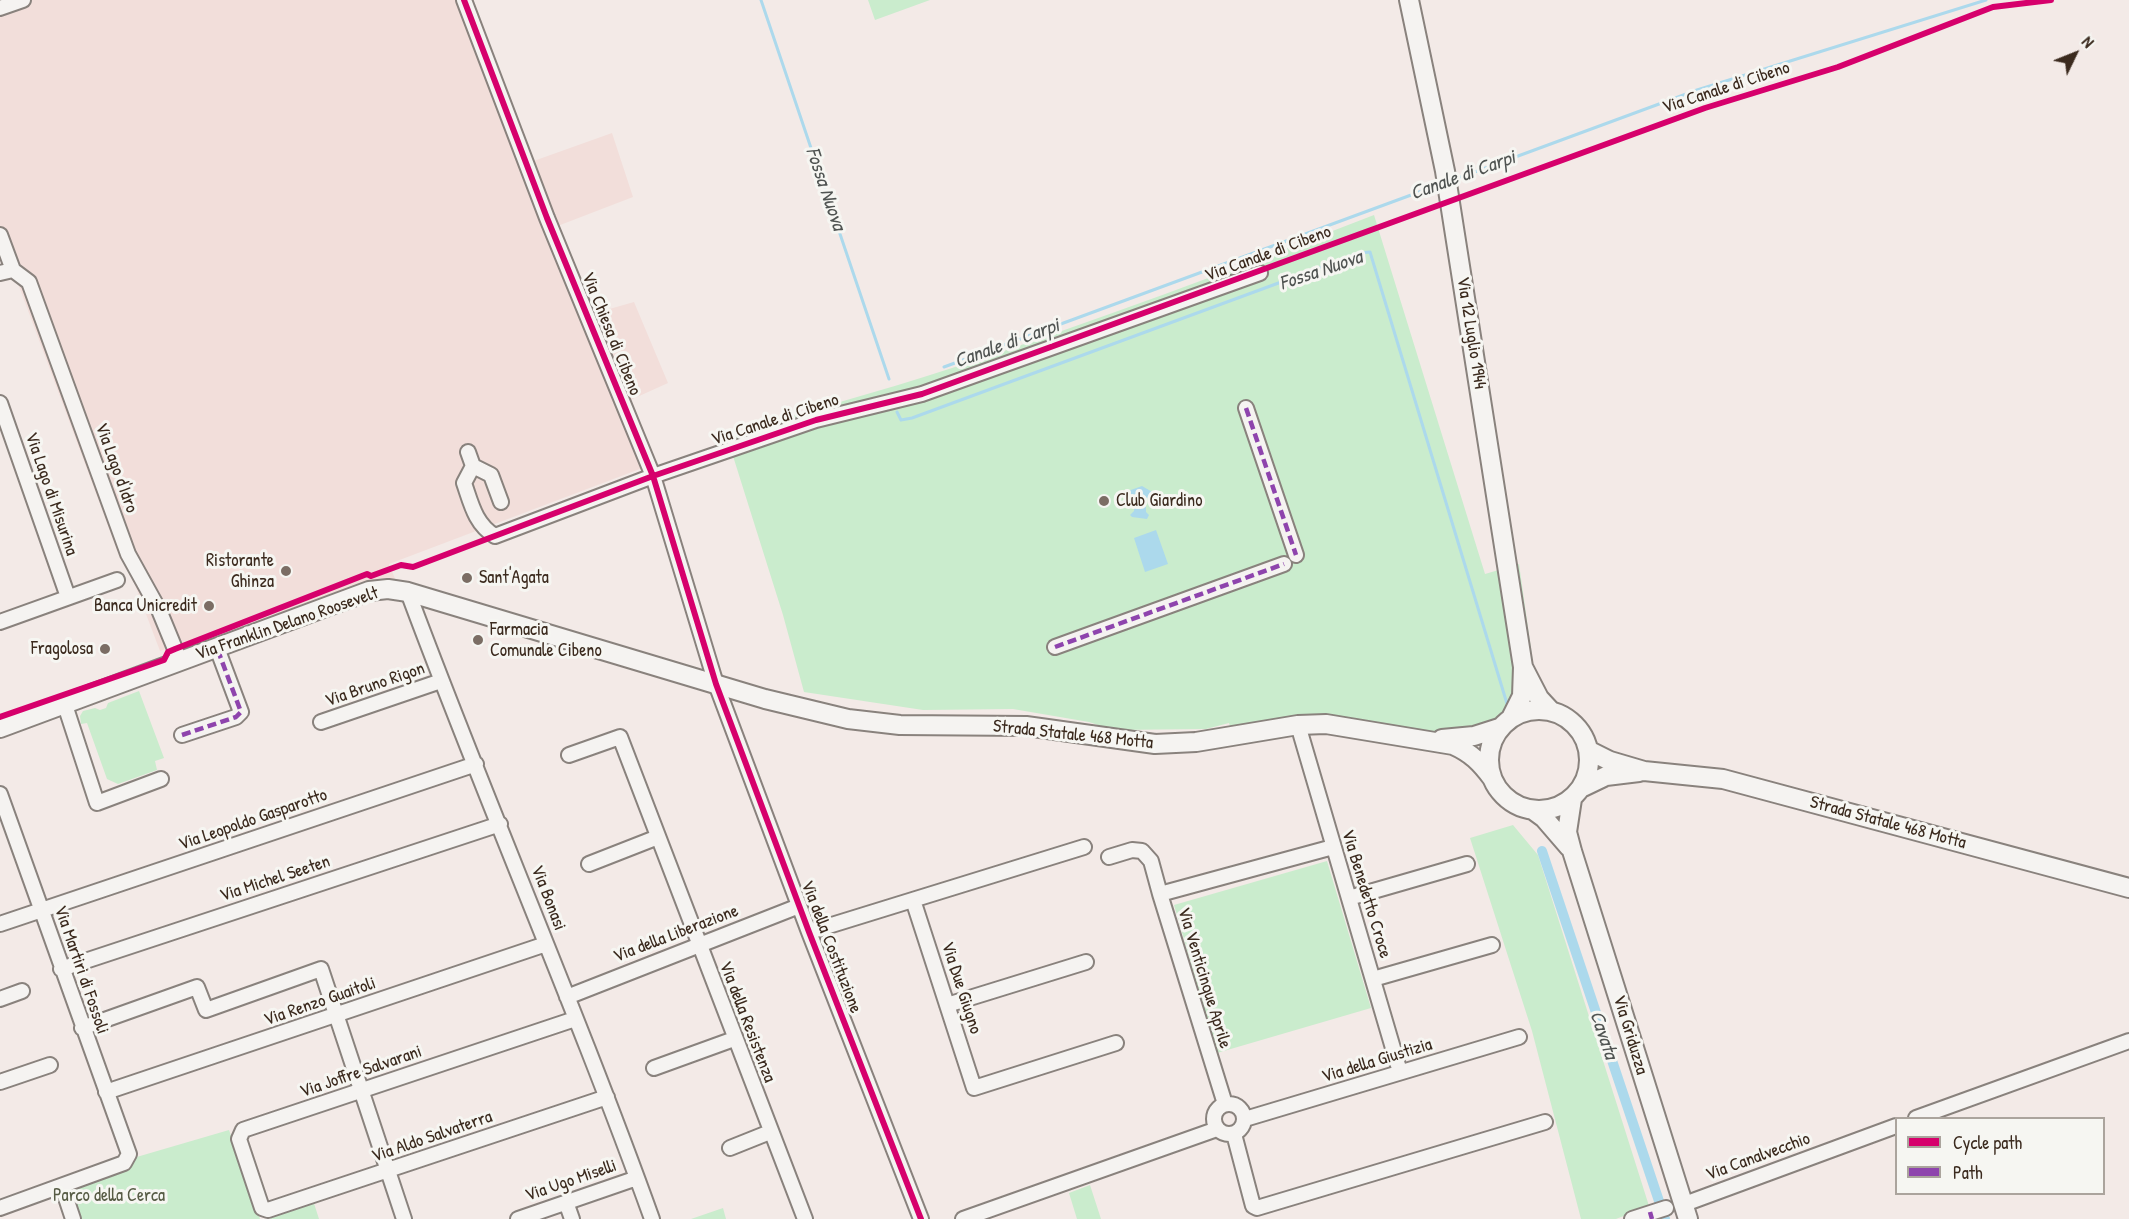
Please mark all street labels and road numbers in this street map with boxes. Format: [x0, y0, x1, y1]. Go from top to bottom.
street label: Via Canale di Cibeno [1660, 57, 1792, 119]
street label: Via Canale di Cibeno [1202, 221, 1334, 287]
street label: Via Chiesa di Cibeno [576, 269, 646, 399]
street label: Via 12 Luglio 1944 [1451, 275, 1491, 391]
street label: Via Canale di Cibeno [709, 389, 841, 451]
street label: Via Lago d'Idro [90, 420, 142, 516]
street label: Via Lago di Misurina [20, 430, 82, 558]
street label: Via Franklin Delano Roosevelt [193, 583, 381, 665]
street label: Via Bruno Rigon [322, 658, 428, 712]
street label: Strada Statale 468 Motta [992, 716, 1154, 754]
street label: Via Leopoldo Gasparotto [176, 784, 330, 856]
street label: Strada Statale 468 Motta [1808, 792, 1968, 854]
street label: Via Benedetto Croce [1336, 827, 1396, 961]
street label: Via Michel Seeten [217, 851, 333, 907]
street label: Via Bonasi [526, 862, 570, 934]
street label: Via della Costituzione [796, 878, 866, 1016]
street label: Via della Liberazione [610, 900, 742, 968]
street label: Via Martiri di Fossoli [49, 903, 113, 1037]
street label: Via Venticinque Aprile [1172, 905, 1236, 1051]
street label: Via Due Giugno [936, 939, 986, 1037]
street label: Via della Resistenza [714, 958, 780, 1086]
street label: Via Renzo Guaitoli [261, 973, 379, 1031]
street label: Via Griduzza [1608, 993, 1652, 1077]
street label: Via della Giustizia [1319, 1034, 1435, 1088]
street label: Via Joffre Salvarani [297, 1041, 425, 1103]
street label: Via Aldo Salvaterra [369, 1106, 495, 1168]
street label: Via Canalvecchio [1703, 1128, 1813, 1186]
street label: Via Ugo Miselli [522, 1155, 620, 1207]

